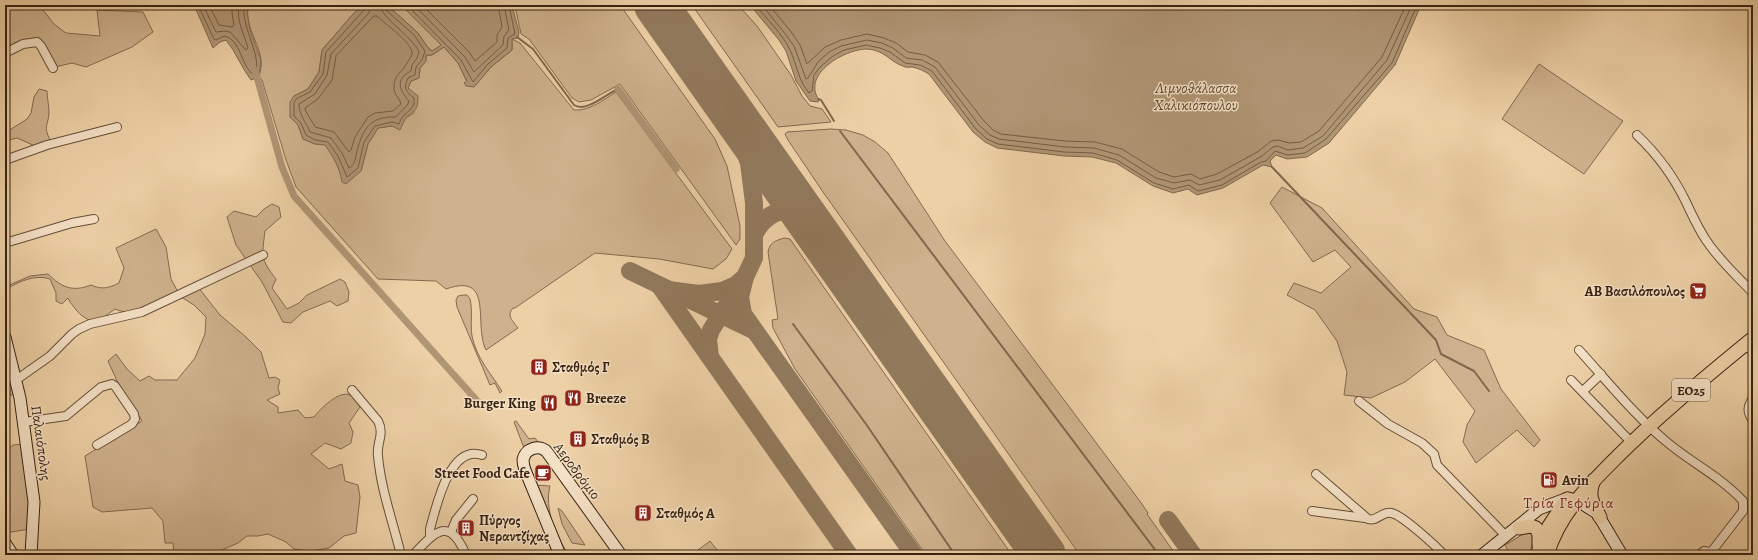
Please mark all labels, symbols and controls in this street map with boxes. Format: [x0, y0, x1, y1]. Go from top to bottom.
water label: Λιμνοθάλασσα Χαλικιόπουλου [1153, 78, 1238, 115]
supermarket icon: ΑΒ Βασιλόπουλος [1688, 281, 1708, 301]
place label: ΑΒ Βασιλόπουλος [1584, 282, 1685, 301]
building icon: Σταθμός Γ [529, 357, 549, 377]
place label: Σταθμός Γ [552, 358, 610, 377]
road number: ΕΟ25 [1672, 379, 1710, 401]
restaurant icon: Breeze [563, 388, 583, 408]
place label: Breeze [586, 389, 627, 408]
restaurant icon: Burger King [539, 393, 559, 413]
place label: Burger King [464, 394, 537, 413]
street label: Παλαιόπολης [26, 404, 56, 482]
building icon: Σταθμός B [568, 429, 588, 449]
place label: Σταθμός B [591, 430, 650, 449]
street label: Αεροδρόμιο [549, 438, 605, 504]
cafe icon: Street Food Cafe [533, 463, 553, 483]
place label: Street Food Cafe [435, 464, 531, 483]
fuel station icon: Avin [1539, 470, 1559, 490]
place label: Avin [1561, 471, 1589, 490]
district label: Τρία Γεφύρια [1523, 493, 1615, 513]
building icon: Σταθμός Α [633, 503, 653, 523]
place label: Σταθμός Α [656, 504, 715, 523]
place label: Πύργος Νεραντζίχας [479, 511, 549, 546]
building icon: Πύργος Νεραντζίχας [456, 518, 476, 538]

